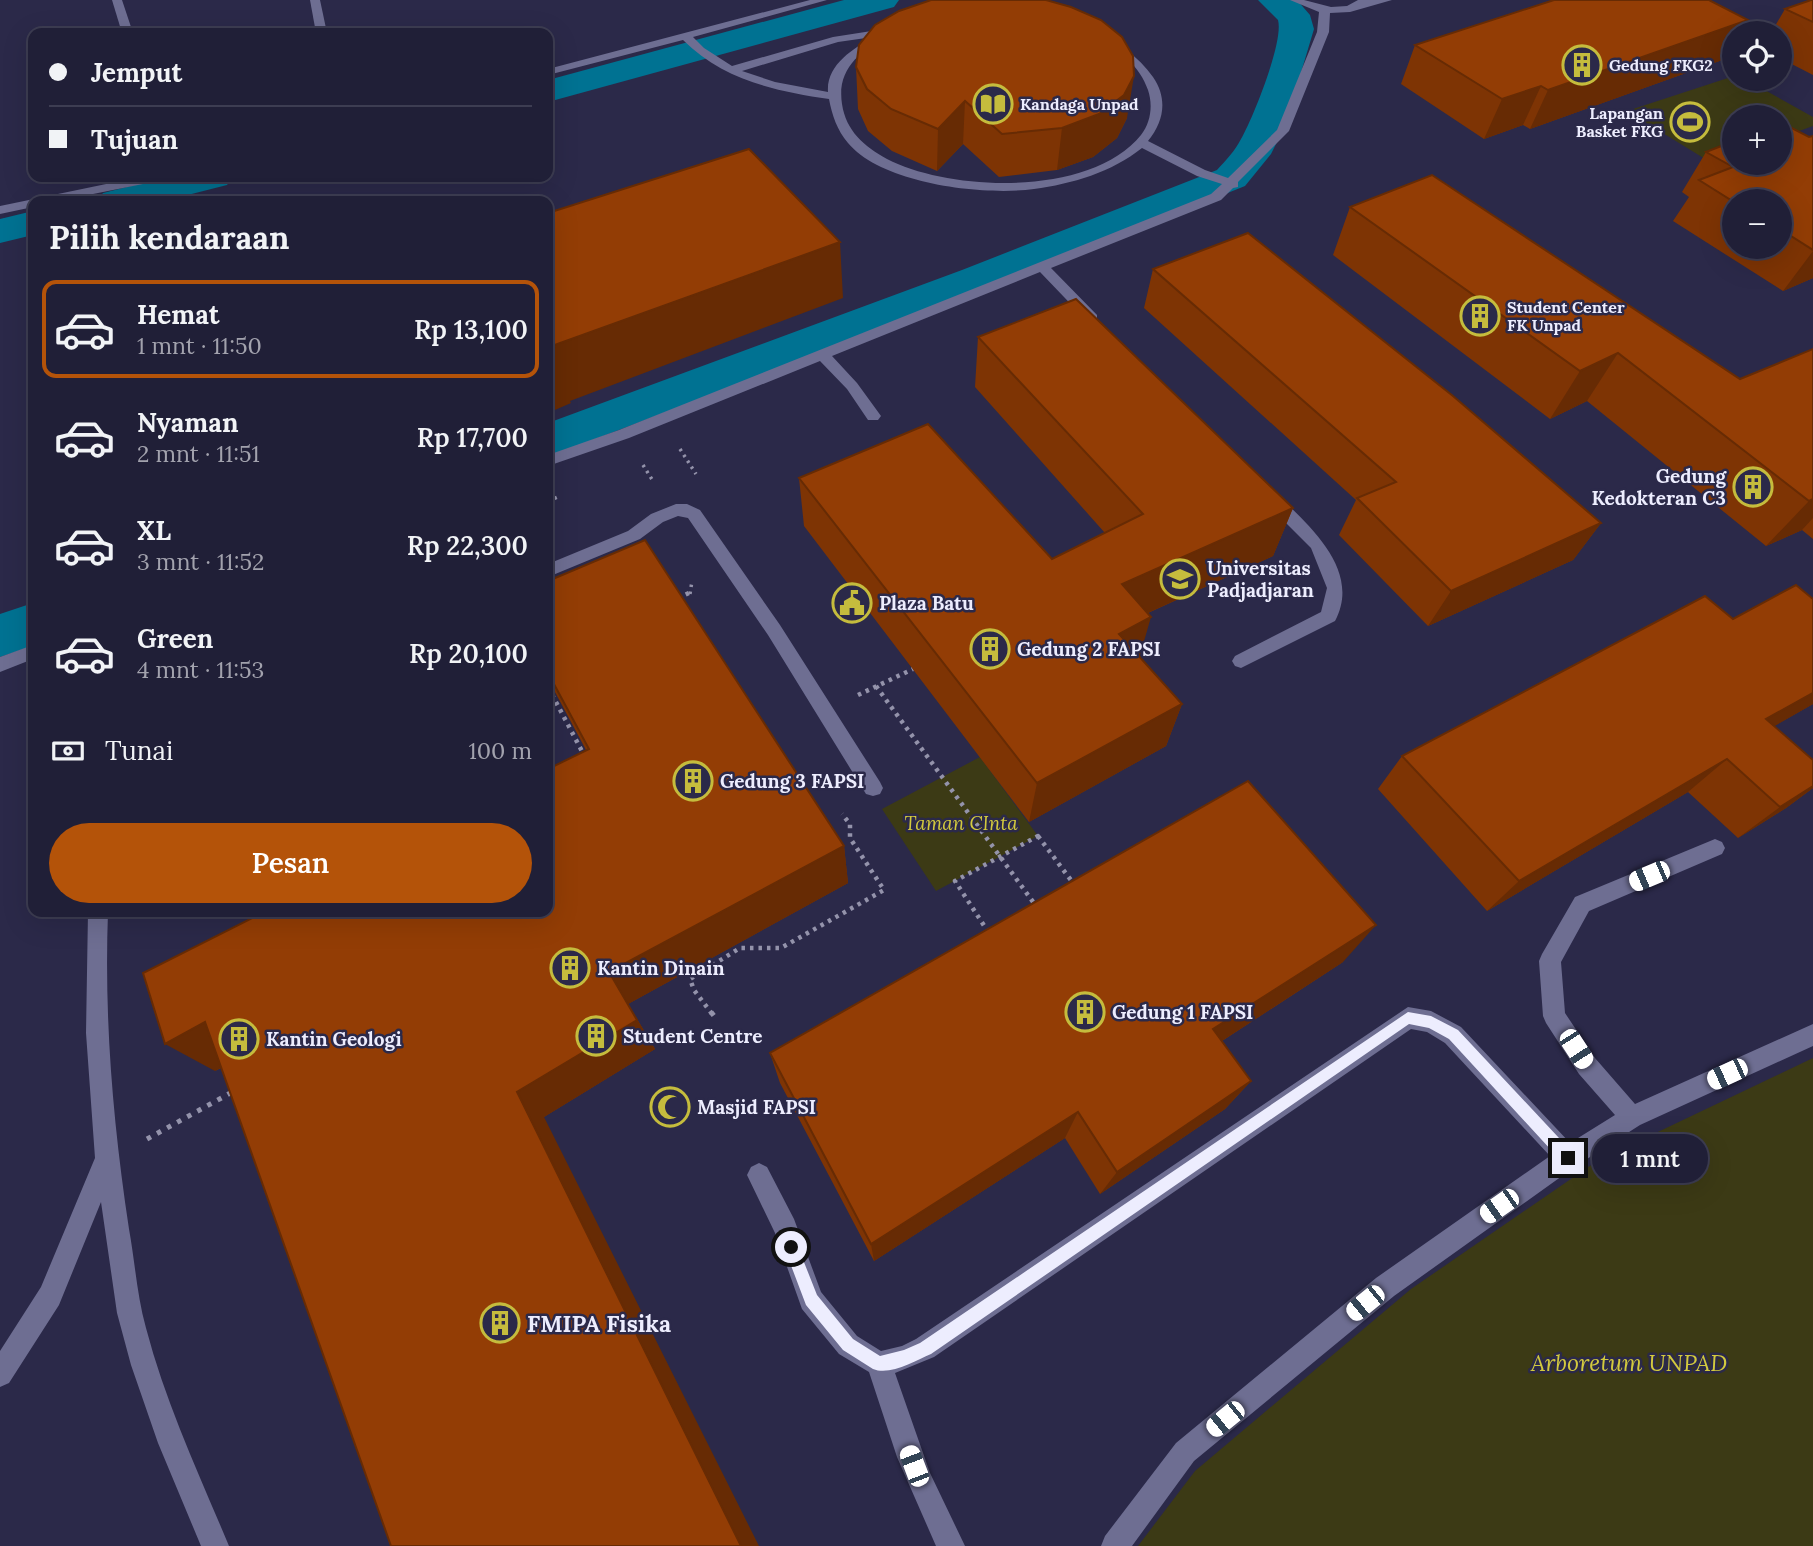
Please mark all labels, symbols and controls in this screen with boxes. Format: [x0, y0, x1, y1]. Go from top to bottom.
map controls [1722, 21, 1792, 259]
button: locate [1722, 21, 1792, 91]
building icon: Gedung FKG2 [1561, 44, 1603, 86]
place label: Gedung FKG2 [1609, 55, 1713, 75]
text: Jemput [91, 56, 182, 89]
library icon: Kandaga Unpad [972, 83, 1014, 125]
place label: Kandaga Unpad [1020, 94, 1139, 114]
sports icon: Lapangan Basket FKG [1669, 101, 1711, 143]
place label: Lapangan Basket FKG [1576, 103, 1663, 141]
button: + [1722, 105, 1792, 175]
text: Tujuan [91, 123, 178, 156]
button: − [1722, 189, 1792, 259]
text: Pilih kendaraan [49, 217, 289, 258]
building icon: Student Center FK Unpad [1459, 295, 1501, 337]
place label: Student Center FK Unpad [1507, 297, 1625, 335]
icon: car [53, 298, 116, 361]
text: Hemat [137, 298, 219, 331]
text: Rp 13,100 [414, 313, 528, 346]
text: 1 mnt · 11:50 [137, 331, 262, 360]
icon: car [53, 406, 116, 469]
text: Nyaman [137, 406, 238, 439]
text: Rp 17,700 [417, 421, 528, 454]
text: 2 mnt · 11:51 [137, 439, 260, 468]
place label: Gedung Kedokteran C3 [1591, 464, 1727, 510]
building icon: Gedung Kedokteran C3 [1732, 466, 1774, 508]
icon: car [53, 514, 116, 577]
text: XL [137, 514, 171, 547]
text: Rp 22,300 [407, 529, 528, 562]
text: 3 mnt · 11:52 [137, 547, 264, 576]
place label: Universitas Padjadjaran [1207, 556, 1314, 602]
school or university icon: Universitas Padjadjaran [1159, 558, 1201, 600]
public building icon: Plaza Batu [831, 582, 873, 624]
place label: Plaza Batu [879, 591, 974, 615]
icon: car [53, 622, 116, 685]
text: Green [137, 622, 213, 655]
building icon: Gedung 2 FAPSI [969, 628, 1011, 670]
text: Rp 20,100 [409, 637, 528, 670]
place label: Gedung 2 FAPSI [1017, 637, 1161, 661]
text: 4 mnt · 11:53 [137, 655, 264, 684]
icon: cash [49, 732, 87, 770]
text: Tunai [105, 734, 173, 767]
text: 100 m [468, 736, 532, 765]
building icon: Gedung 3 FAPSI [672, 760, 714, 802]
place label: Gedung 3 FAPSI [720, 769, 864, 793]
park label: Taman CInta [904, 811, 1018, 835]
button: Pesan [49, 823, 532, 903]
car [1626, 858, 1673, 894]
building icon: Kantin Dinain [549, 947, 591, 989]
place label: Kantin Dinain [597, 956, 725, 980]
building icon: Gedung 1 FAPSI [1064, 991, 1106, 1033]
place label: Gedung 1 FAPSI [1112, 1000, 1253, 1024]
building icon: Student Centre [575, 1015, 617, 1057]
building icon: Kantin Geologi [218, 1018, 260, 1060]
place label: Student Centre [623, 1024, 763, 1048]
car [1556, 1026, 1597, 1072]
place label: Kantin Geologi [266, 1027, 402, 1051]
car [1704, 1056, 1751, 1092]
mosque icon: Masjid FAPSI [649, 1086, 691, 1128]
place label: Masjid FAPSI [697, 1095, 816, 1119]
callout: 1 mnt [1592, 1134, 1708, 1182]
route end [1552, 1142, 1584, 1174]
text: 1 mnt [1620, 1144, 1680, 1173]
car [1476, 1185, 1523, 1227]
route start [775, 1231, 807, 1263]
car [1343, 1282, 1388, 1324]
building icon: FMIPA Fisika [479, 1302, 521, 1344]
place label: FMIPA Fisika [527, 1309, 671, 1338]
park label: Arboretum UNPAD [1530, 1348, 1727, 1377]
car [1203, 1398, 1248, 1440]
car [897, 1443, 932, 1489]

